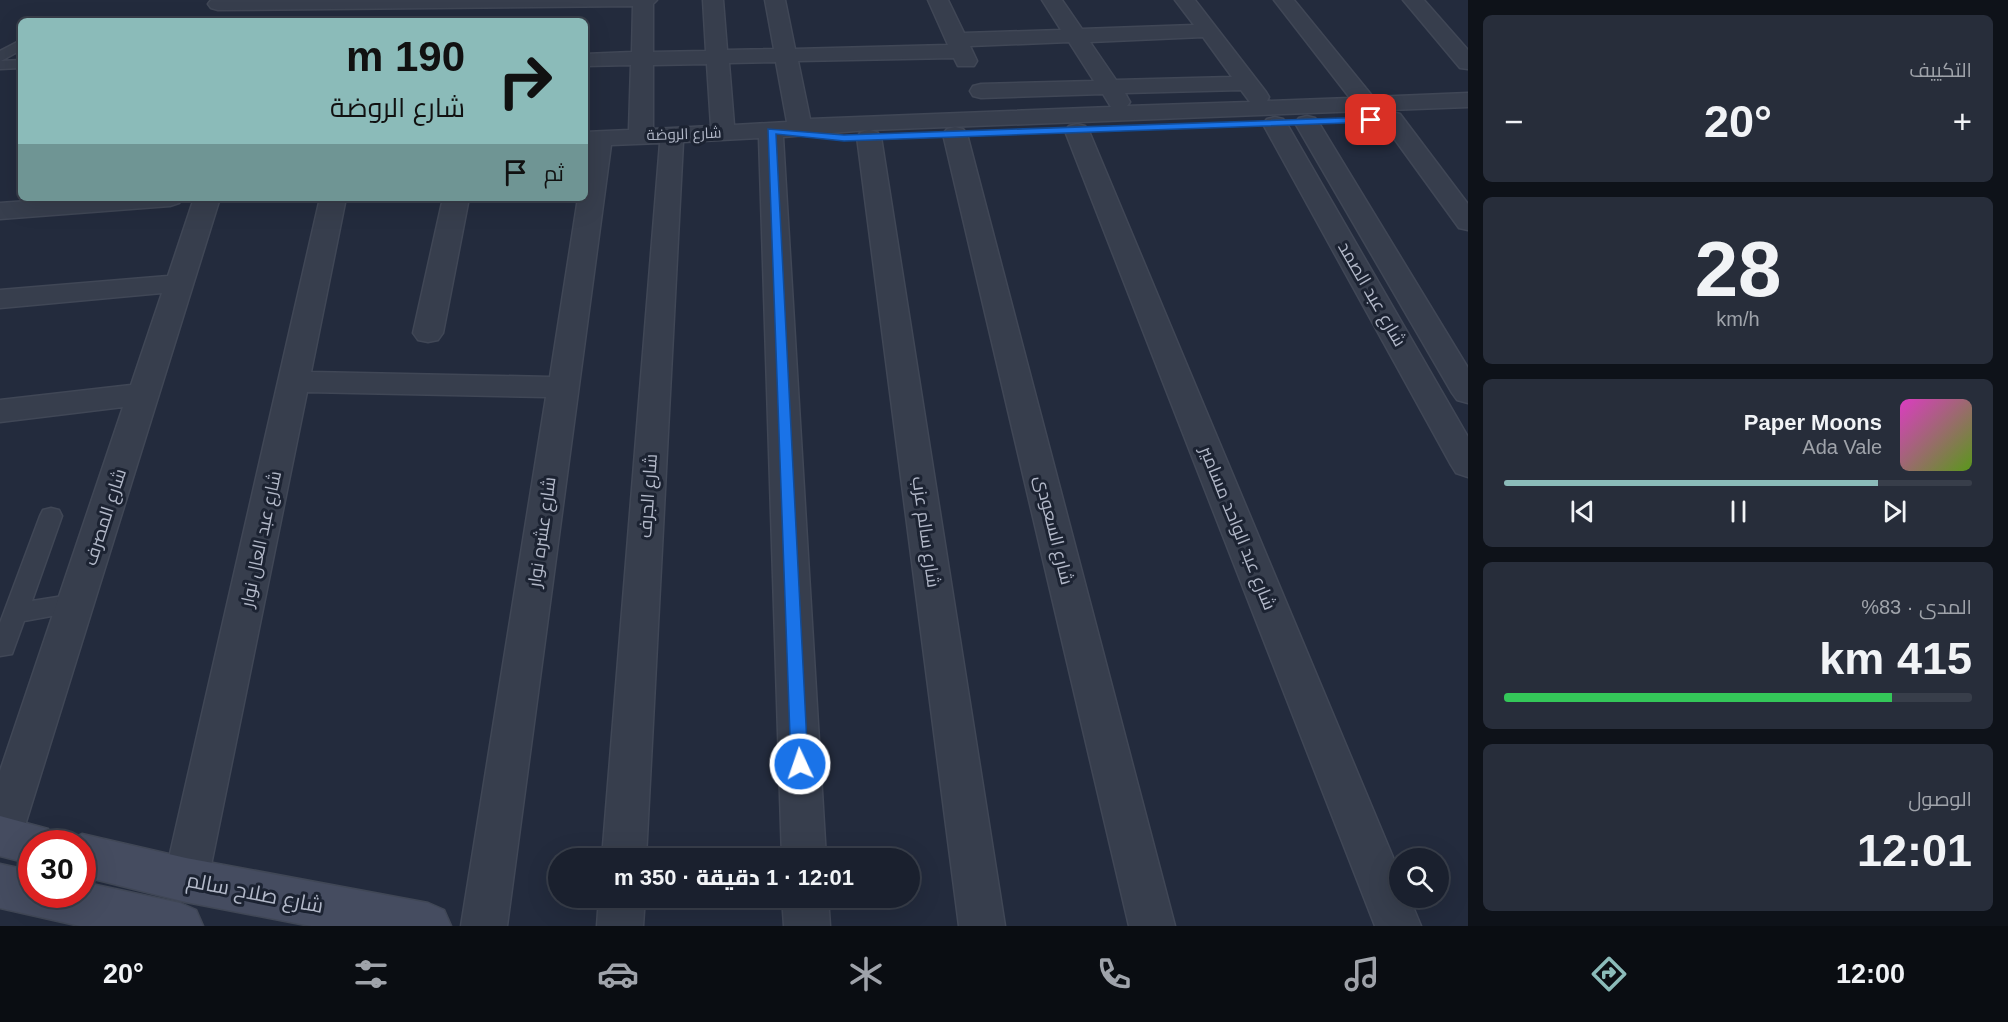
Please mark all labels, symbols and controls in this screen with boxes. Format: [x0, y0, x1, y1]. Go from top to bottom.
text: 190 m [346, 33, 465, 80]
icon: right [486, 42, 564, 120]
text: التكييف [1909, 59, 1972, 81]
text: شارع الروضة [330, 93, 465, 123]
pin [1345, 94, 1396, 145]
text: 20° [1704, 96, 1772, 147]
icon: arrive [1354, 103, 1387, 136]
text: − [1504, 103, 1523, 140]
text: + [1953, 103, 1972, 140]
street label: شارع الروضة [646, 124, 722, 146]
icon: arrive [499, 156, 532, 189]
text: ثم [544, 161, 564, 186]
text: 28 [1695, 225, 1781, 313]
street label: شارع عبد الصمد [1332, 238, 1410, 351]
text: km/h [1716, 308, 1760, 330]
text: Paper Moons [1744, 410, 1882, 435]
text: Ada Vale [1802, 436, 1882, 458]
street label: شارع عبد الواحد مسامير [1194, 442, 1280, 613]
street label: شارع الجرف [635, 453, 663, 539]
street label: شارع المصرف [80, 466, 132, 569]
street label: شارع عبد العال نوار [237, 469, 287, 610]
street label: شارع السعودى [1029, 473, 1077, 587]
street label: شارع عشره نوار [524, 475, 562, 590]
street label: شارع سالم عزب [906, 475, 944, 589]
icon: previous [1566, 495, 1599, 528]
icon: pause [1722, 495, 1755, 528]
icon: next [1878, 495, 1911, 528]
text: المدى · 83% [1861, 596, 1972, 618]
text: 415 km [1819, 633, 1972, 684]
position arrow [768, 732, 832, 796]
text: الوصول [1908, 788, 1972, 810]
text: 12:01 [1857, 825, 1972, 876]
speed limit sign: 30 [18, 830, 96, 908]
map controls [1389, 848, 1449, 908]
button: search [1389, 848, 1449, 908]
text: 12:01 · 1 دقيقة · 350 m [614, 865, 854, 890]
street label: شارع صلاح سالم [184, 868, 326, 920]
icon: filters [350, 953, 392, 995]
icon: car [597, 953, 639, 995]
icon: climate [845, 953, 887, 995]
icon: phone [1093, 953, 1135, 995]
icon: music [1341, 953, 1383, 995]
icon: directions [1588, 953, 1630, 995]
text: 20° [103, 959, 144, 989]
text: 12:00 [1836, 959, 1905, 989]

